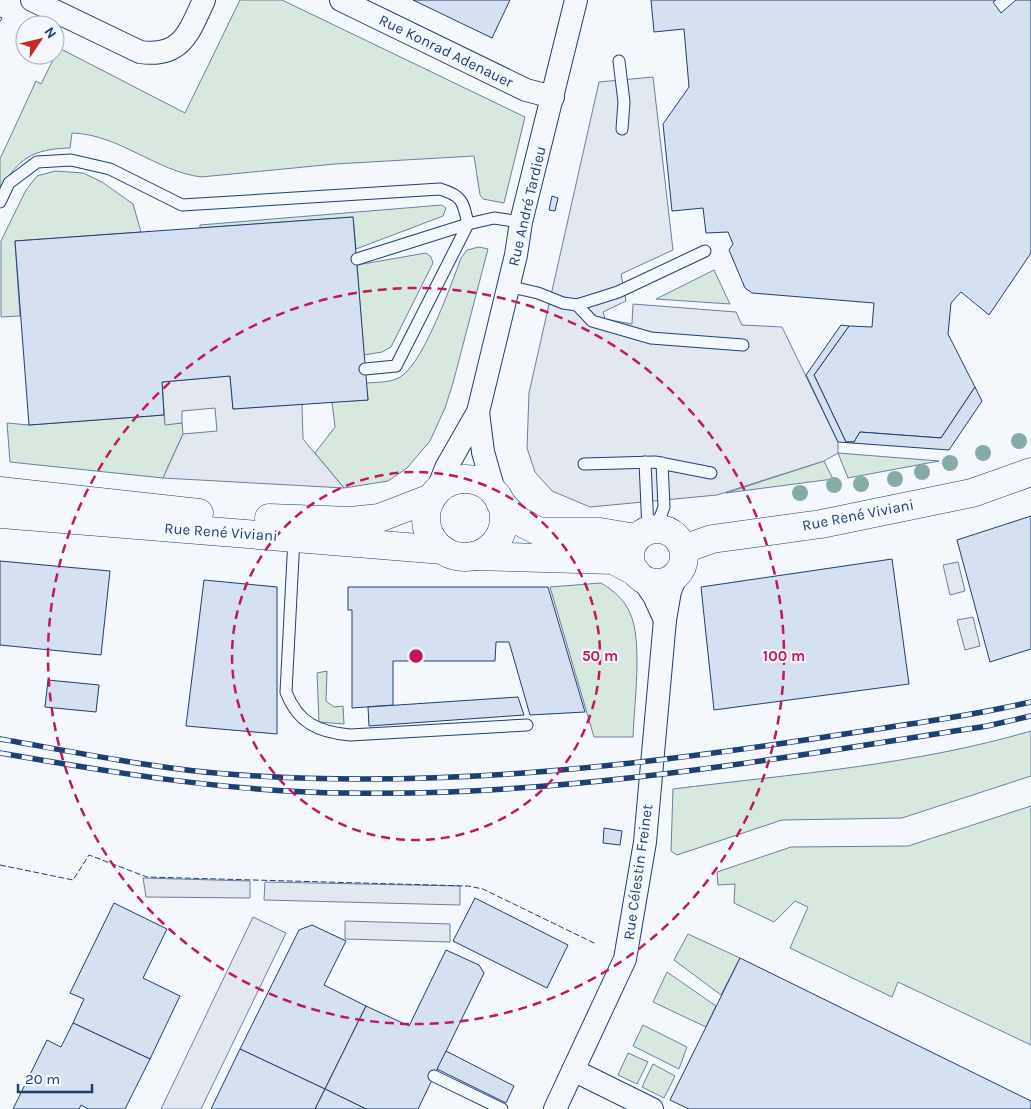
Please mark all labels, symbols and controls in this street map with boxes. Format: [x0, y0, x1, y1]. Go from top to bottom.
street label: Rue Konrad Adenauer [376, 11, 516, 92]
north arrow [15, 15, 65, 65]
text: N [40, 24, 60, 42]
street label: Rue André Tardieu [504, 144, 550, 268]
street label: Rue René Viviani [801, 495, 915, 535]
street label: Rue René Viviani [164, 519, 278, 545]
centre of rings [407, 647, 425, 665]
text: 50 m [582, 647, 618, 665]
text: 100 m [763, 647, 805, 665]
street label: Rue Célestin Freinet [620, 803, 656, 941]
scale bar [18, 1062, 91, 1094]
text: 20 m [25, 1070, 60, 1088]

